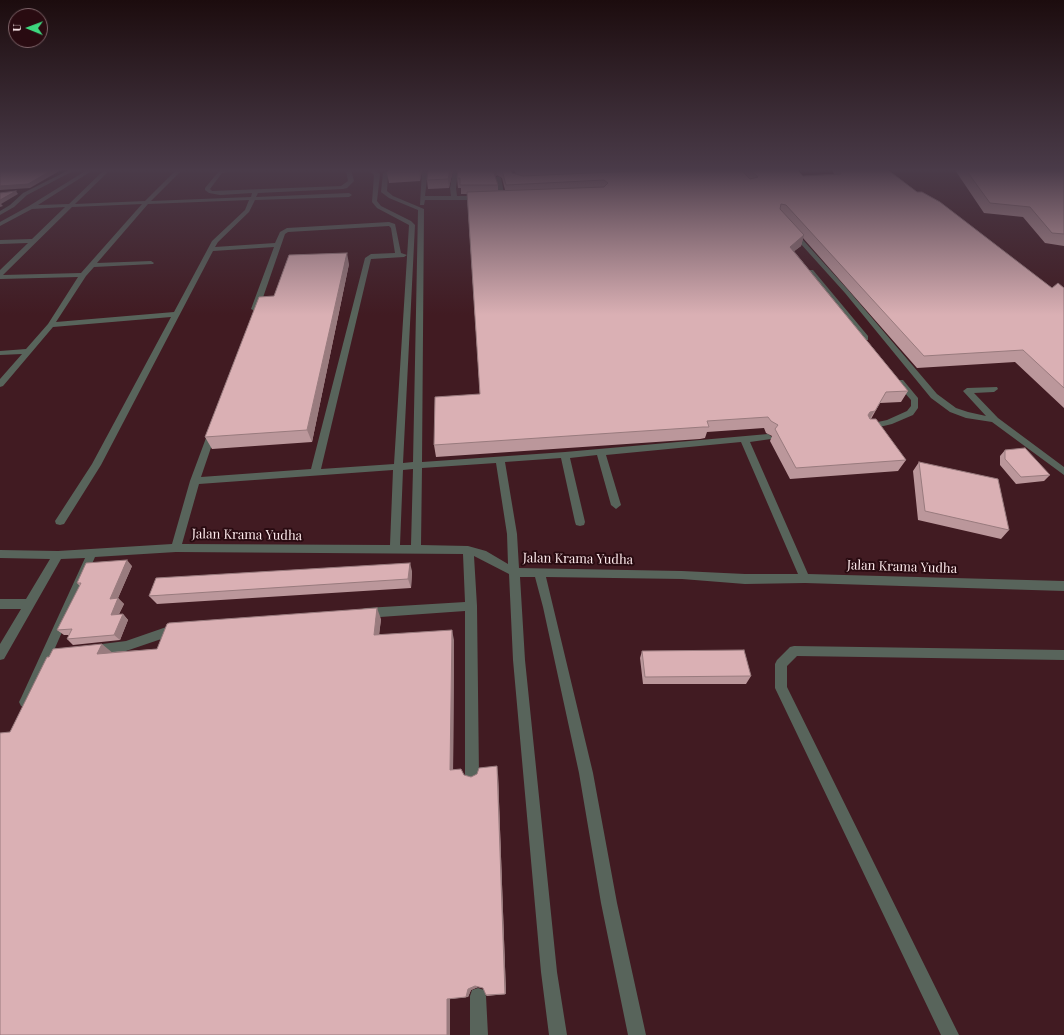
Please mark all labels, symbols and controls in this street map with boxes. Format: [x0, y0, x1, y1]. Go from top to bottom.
north arrow [8, 8, 48, 48]
text: U [9, 24, 24, 32]
street label: Jalan Krama Yudha [192, 526, 302, 544]
street label: Jalan Krama Yudha [523, 550, 633, 568]
street label: Jalan Krama Yudha [847, 557, 957, 577]

